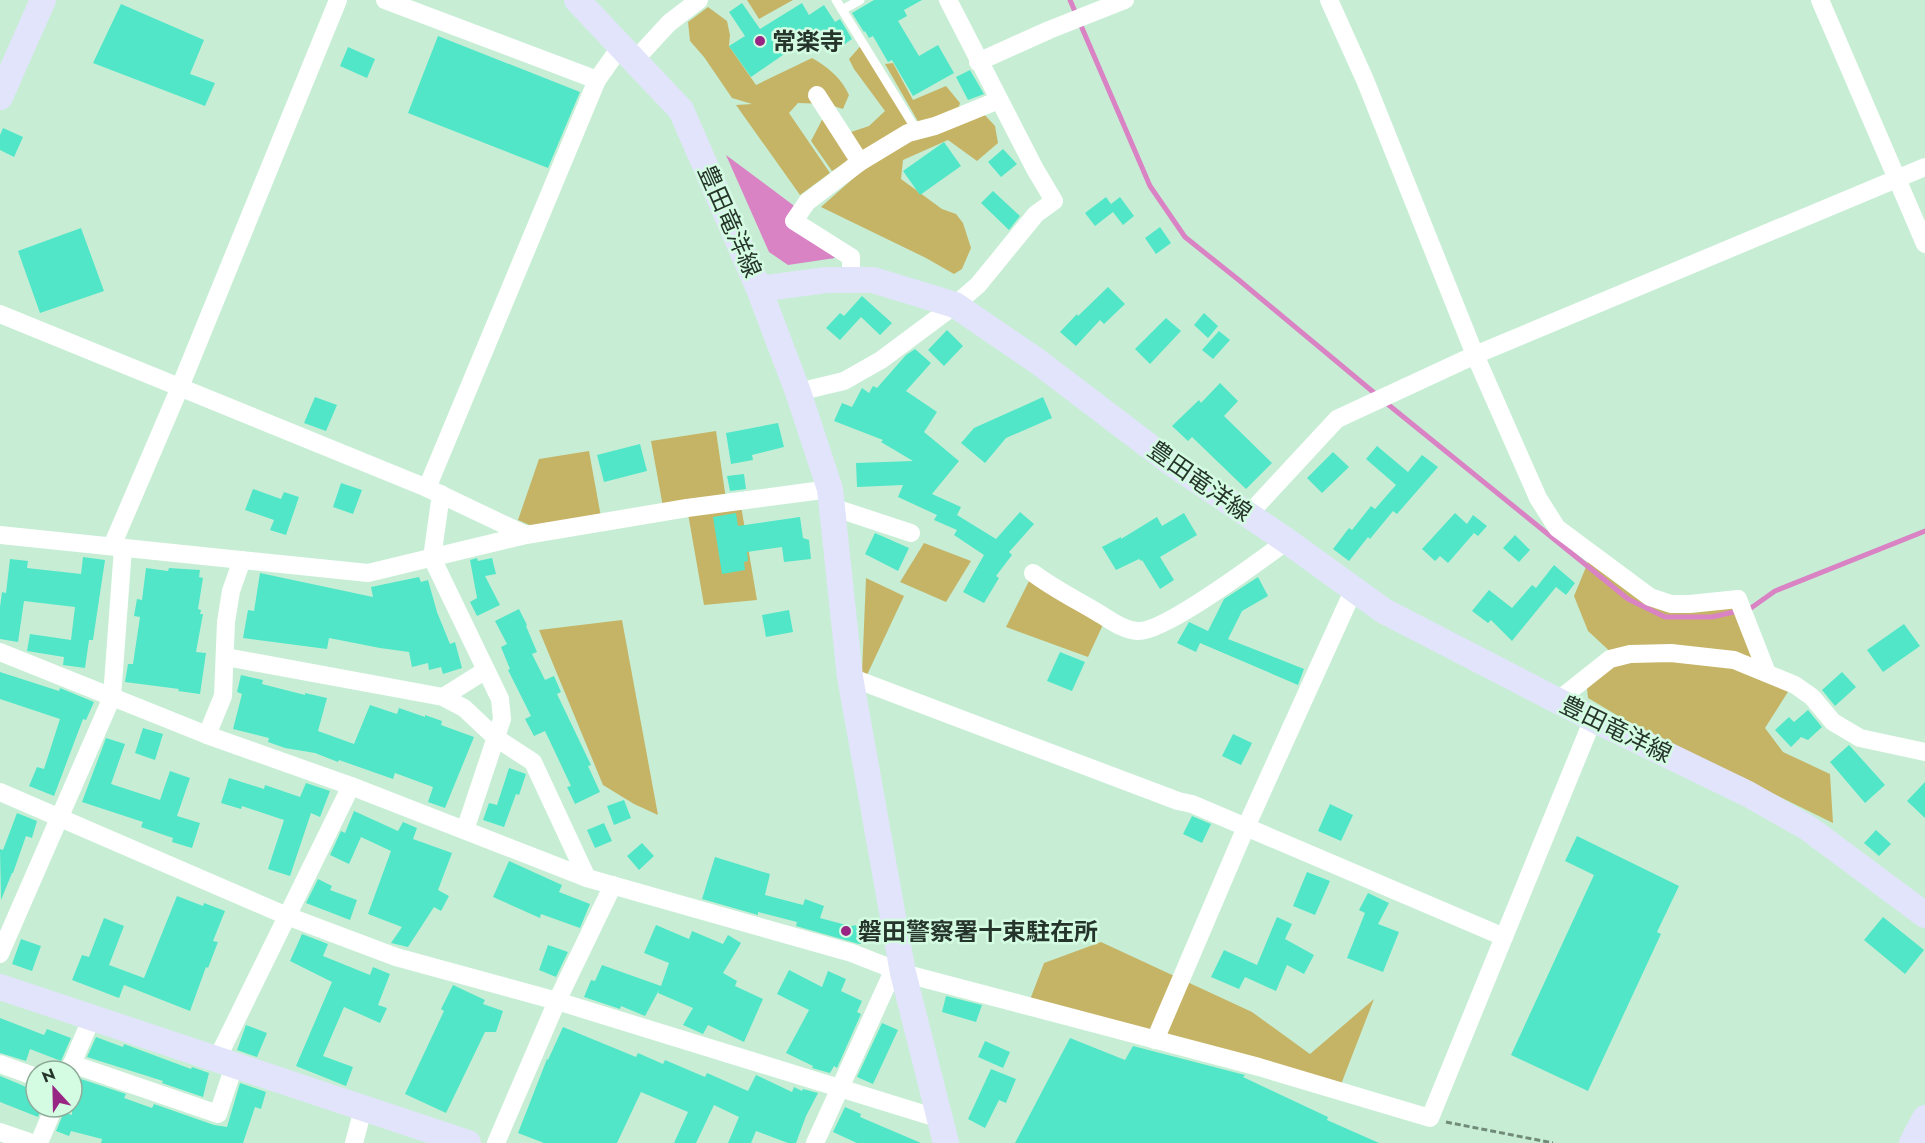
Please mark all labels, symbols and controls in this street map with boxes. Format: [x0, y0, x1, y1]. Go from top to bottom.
place label: 常楽寺 [772, 24, 844, 59]
marker: 常楽寺 [753, 34, 767, 48]
street label: 豊田竜洋線 [690, 159, 770, 283]
street label: 豊田竜洋線 [1141, 432, 1259, 530]
street label: 豊田竜洋線 [1554, 687, 1678, 771]
place label: 磐田警察署十束駐在所 [858, 914, 1098, 949]
marker: 磐田警察署十束駐在所 [839, 924, 853, 938]
north arrow [24, 1059, 84, 1119]
text: N [38, 1063, 59, 1089]

